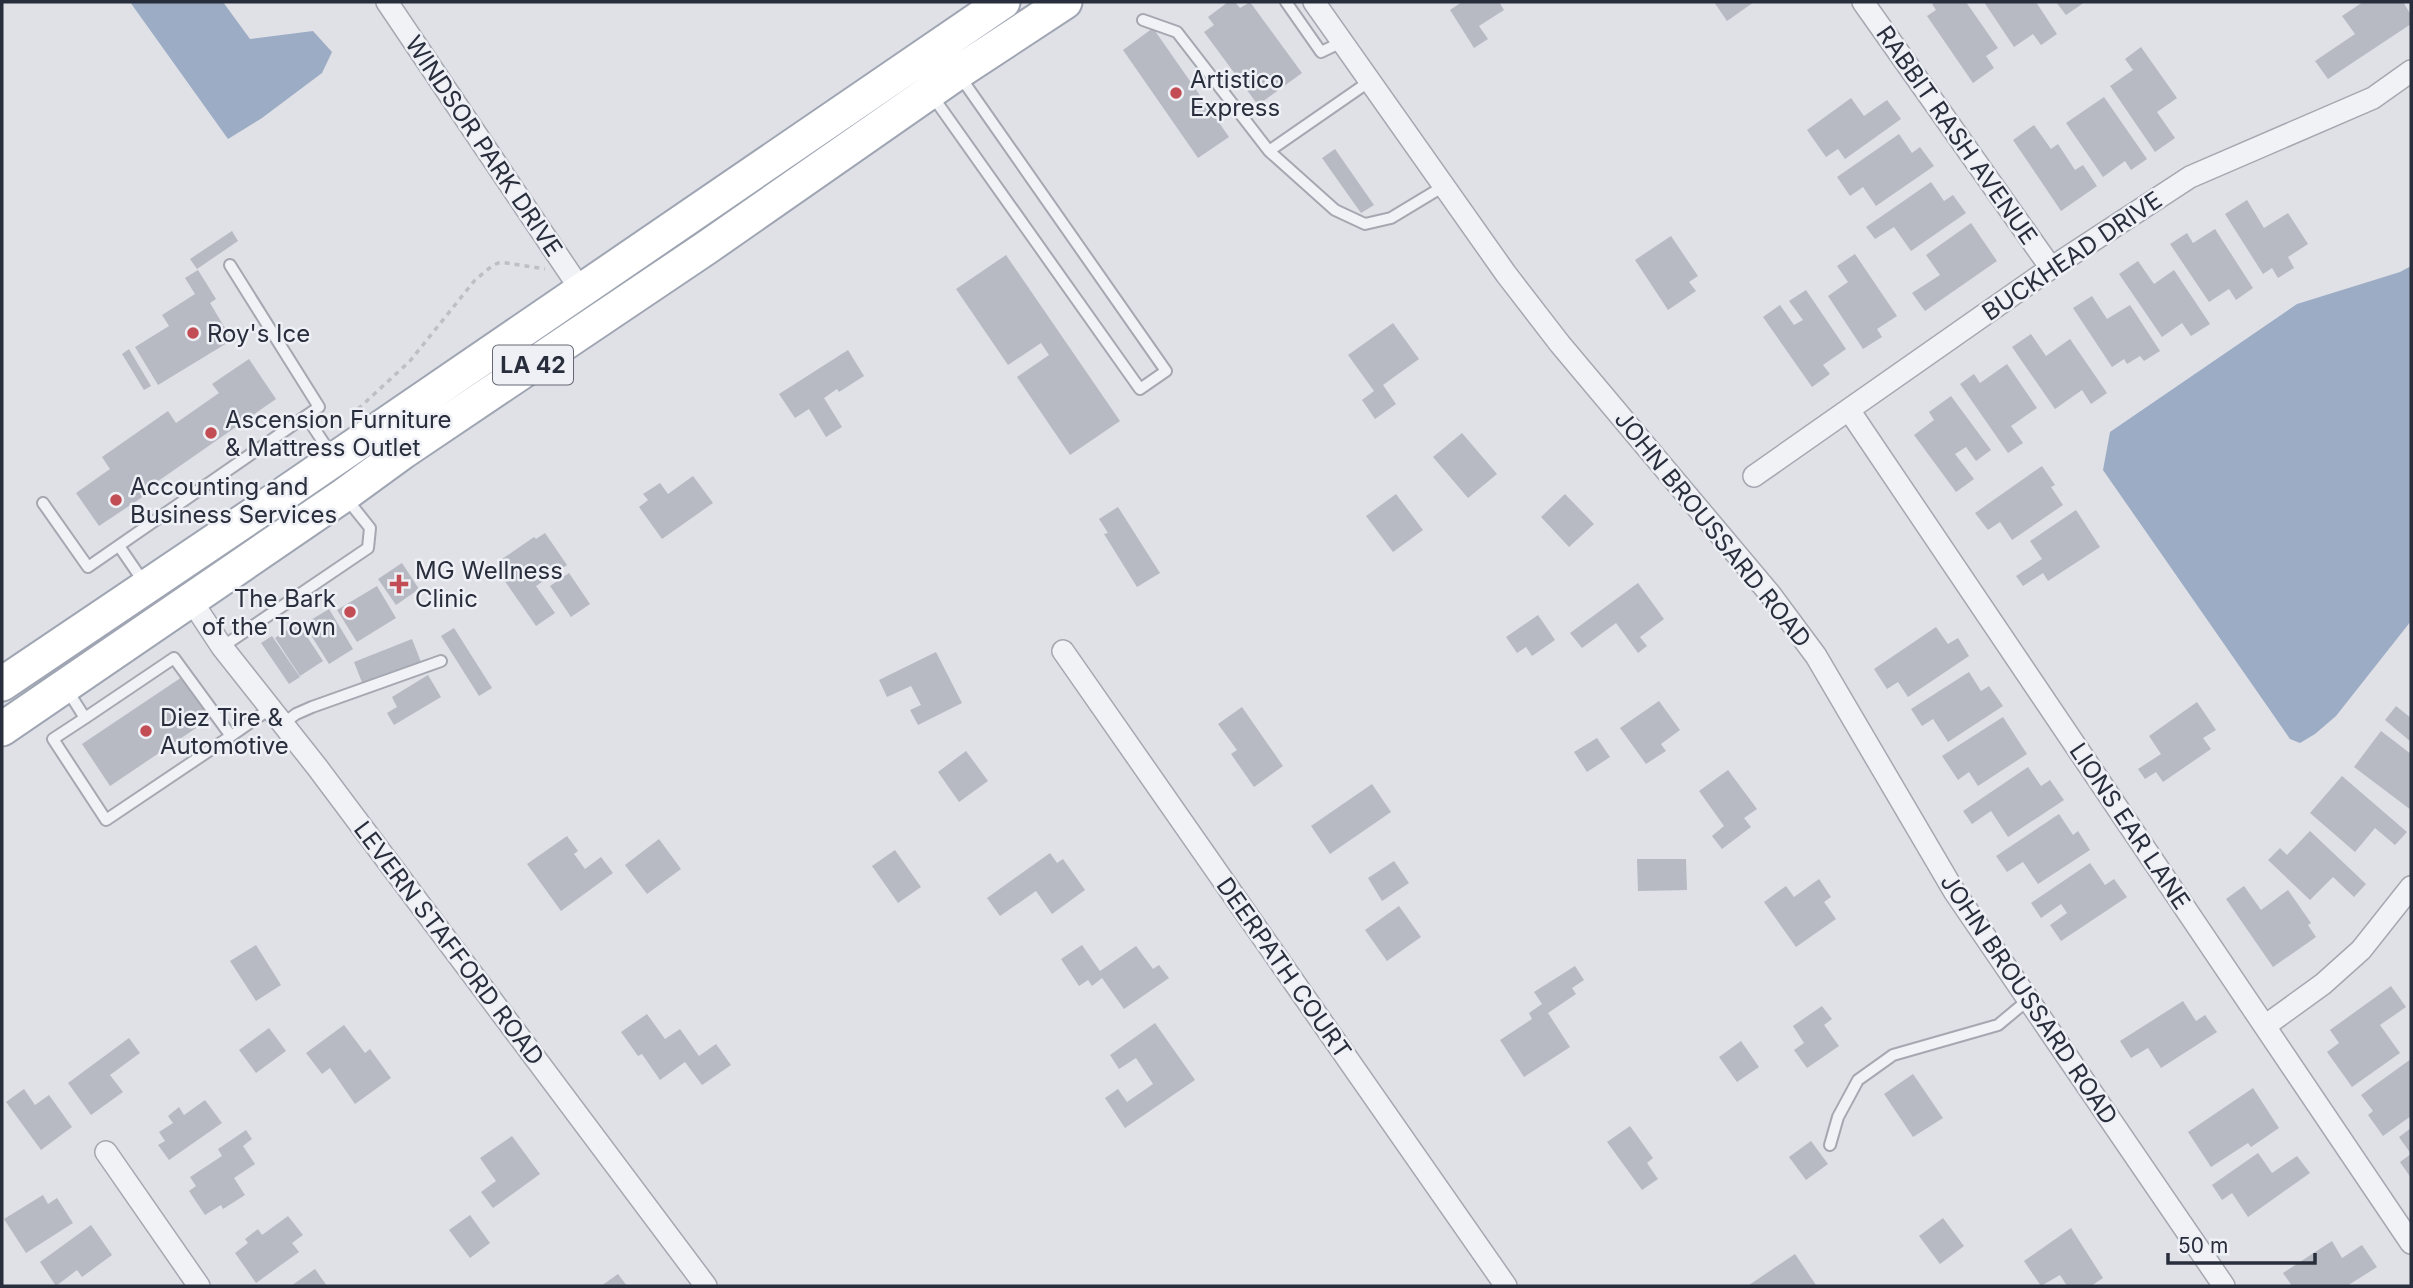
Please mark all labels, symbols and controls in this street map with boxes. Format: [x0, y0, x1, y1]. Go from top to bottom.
street label: RABBIT RASH AVENUE [1870, 20, 2044, 250]
street label: WINDSOR PARK DRIVE [399, 30, 569, 262]
place label: Artistico Express [1190, 65, 1284, 122]
marker: Artistico Express [1168, 85, 1184, 101]
street label: BUCKHEAD DRIVE [1977, 185, 2167, 327]
place label: Roy's Ice [207, 319, 310, 348]
marker: Roy's Ice [185, 325, 201, 341]
road number: LA 42 [493, 346, 573, 384]
place label: Ascension Furniture & Mattress Outlet [225, 405, 452, 462]
street label: JOHN BROUSSARD ROAD [1609, 405, 1817, 653]
marker: Ascension Furniture & Mattress Outlet [203, 425, 219, 441]
place label: Accounting and Business Services [130, 472, 337, 529]
marker: Accounting and Business Services [108, 492, 124, 508]
place label: MG Wellness Clinic [415, 556, 563, 613]
marker: MG Wellness Clinic [389, 574, 409, 594]
place label: The Bark of the Town [202, 584, 336, 641]
marker: The Bark of the Town [342, 604, 358, 620]
place label: Diez Tire & Automotive [160, 703, 289, 760]
marker: Diez Tire & Automotive [138, 723, 154, 739]
street label: LIONS EAR LANE [2064, 737, 2196, 915]
street label: LEVERN STAFFORD ROAD [348, 815, 550, 1071]
street label: JOHN BROUSSARD ROAD [1934, 868, 2124, 1130]
street label: DEERPATH COURT [1211, 872, 1357, 1064]
scale bar [2168, 1222, 2315, 1266]
text: 50 m [2178, 1233, 2228, 1258]

